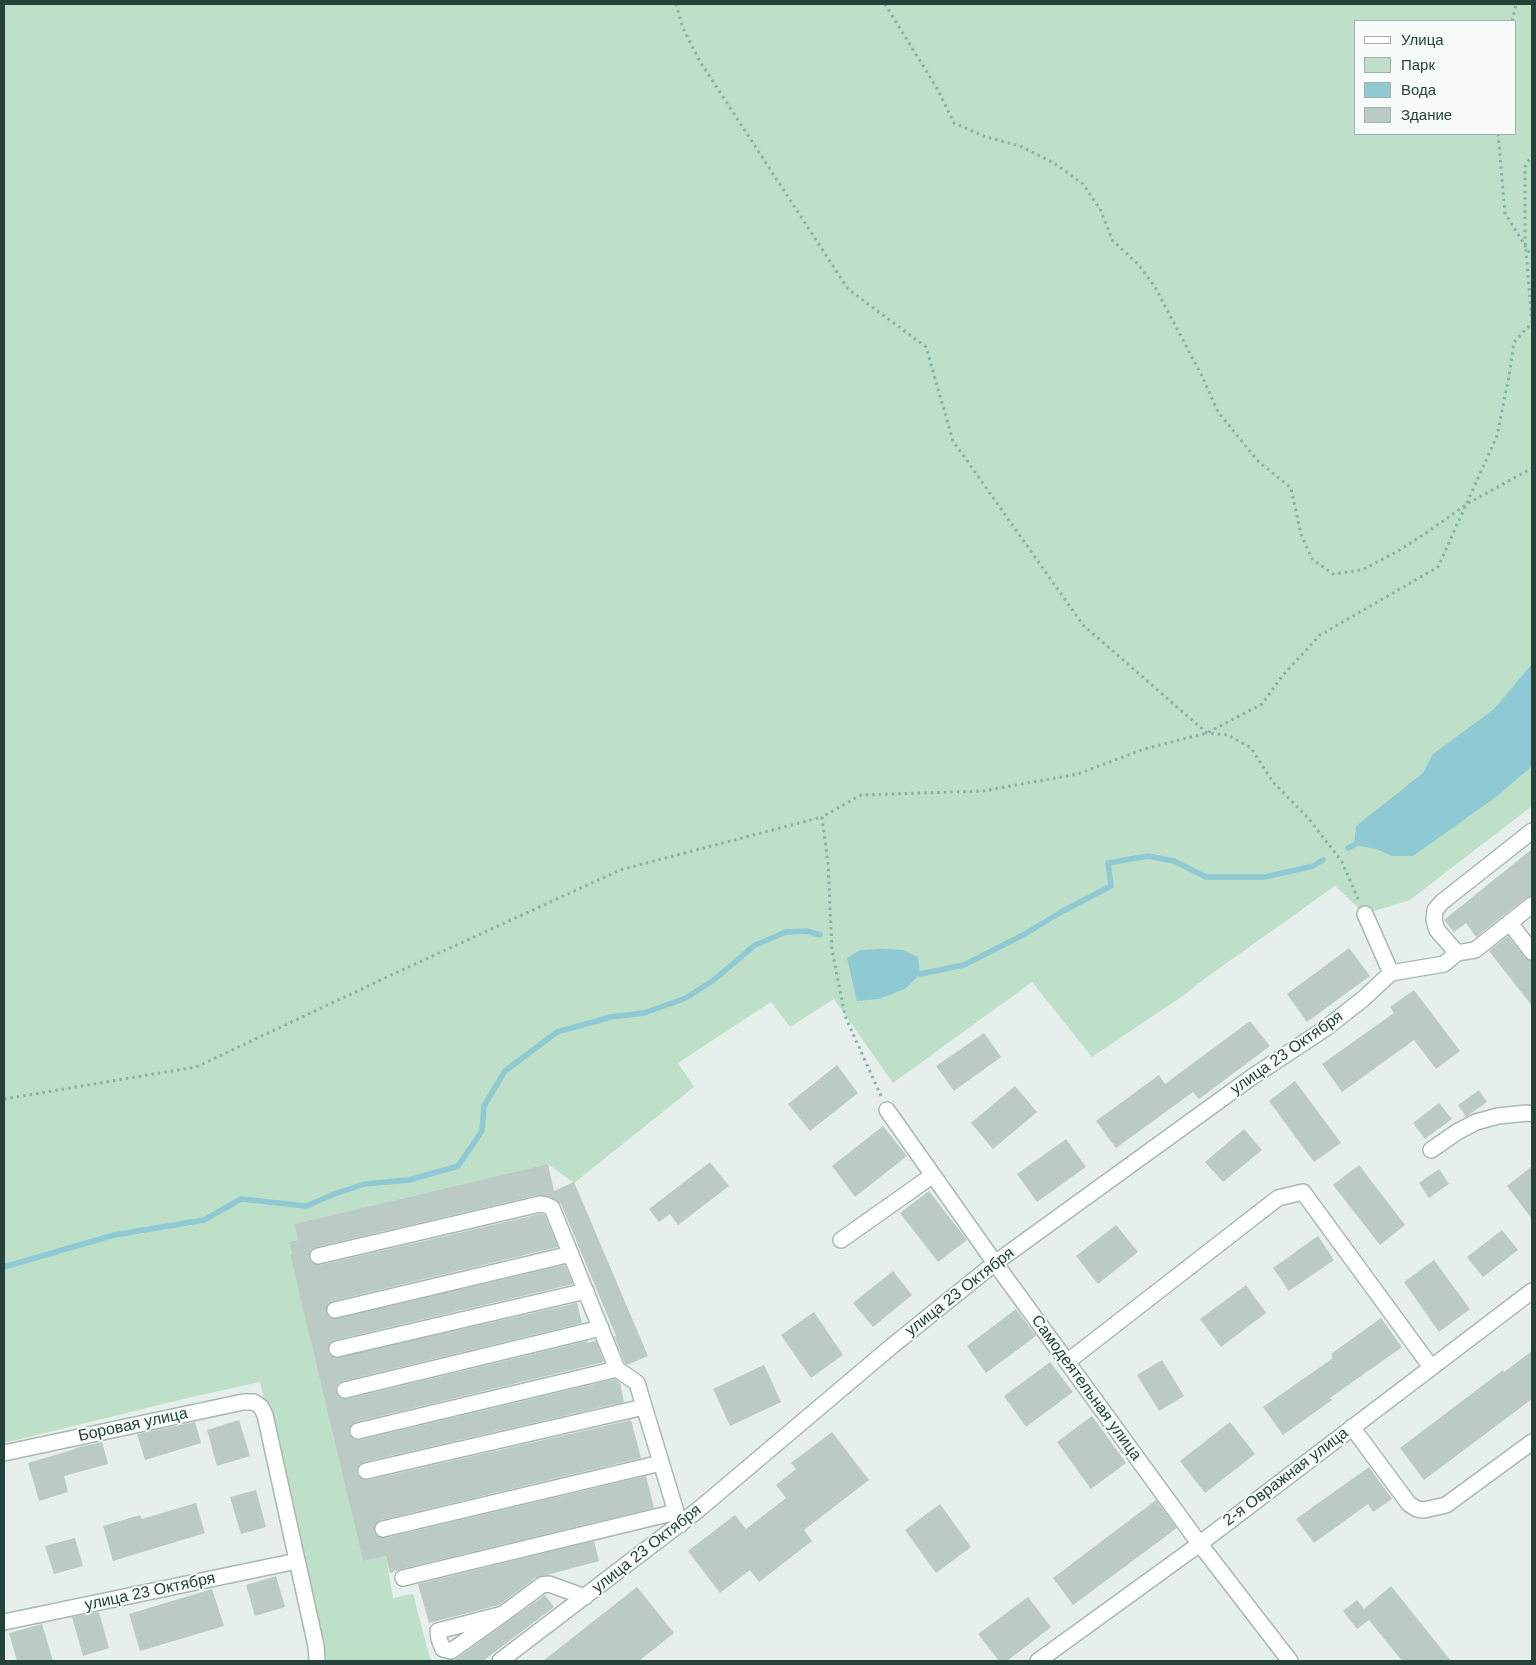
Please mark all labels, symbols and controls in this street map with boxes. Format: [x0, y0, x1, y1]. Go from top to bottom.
legend [1354, 20, 1516, 135]
text: Улица [1401, 31, 1444, 48]
text: Парк [1401, 56, 1435, 73]
text: Вода [1401, 81, 1436, 98]
text: Здание [1401, 106, 1452, 123]
street label: улица 23 Октября [1227, 1007, 1347, 1099]
street label: улица 23 Октября [902, 1244, 1018, 1340]
street label: Самодеятельная улица [1027, 1312, 1145, 1464]
street label: Боровая улица [76, 1404, 190, 1446]
street label: 2-я Овражная улица [1220, 1424, 1352, 1530]
street label: улица 23 Октября [589, 1501, 705, 1597]
street label: улица 23 Октября [83, 1569, 217, 1615]

